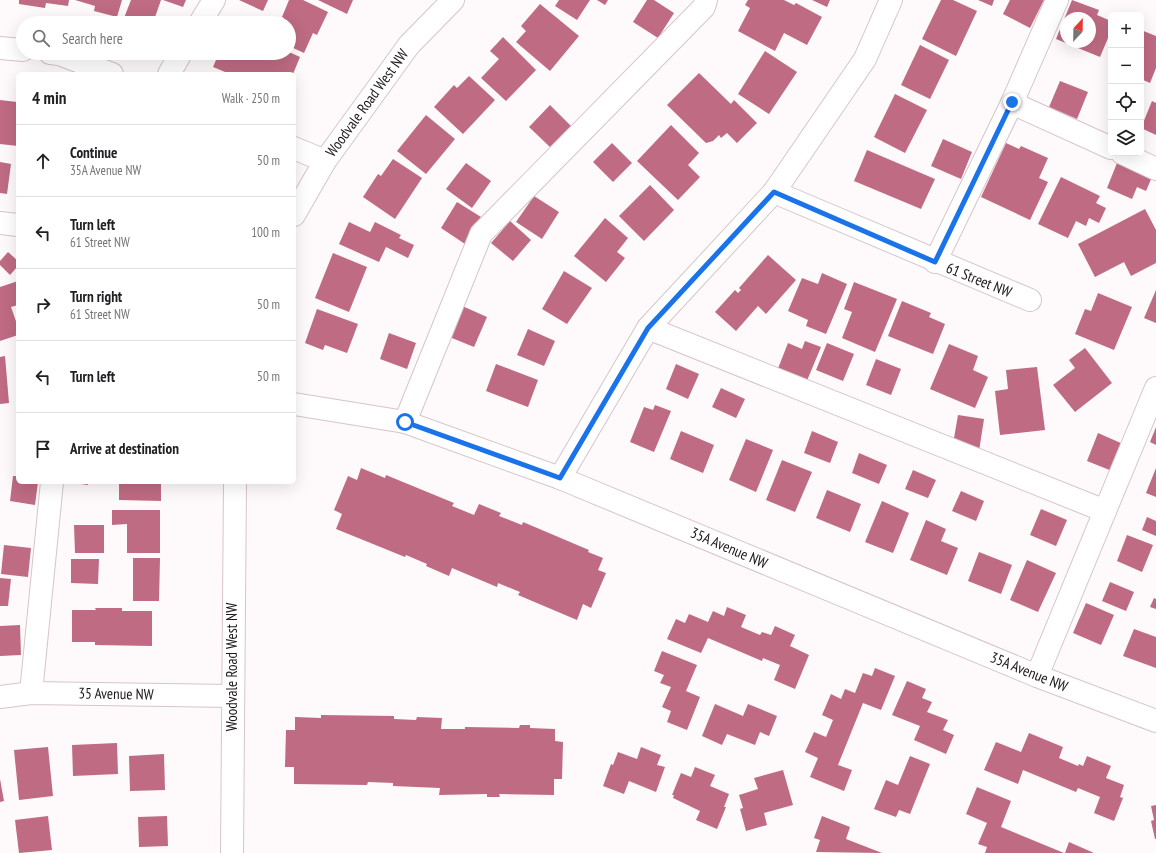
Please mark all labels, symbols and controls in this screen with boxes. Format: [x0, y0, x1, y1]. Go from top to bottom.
north arrow [1060, 12, 1096, 48]
map controls [1108, 12, 1144, 156]
button: + [1108, 12, 1144, 48]
search box [16, 16, 296, 60]
icon: search [30, 27, 52, 49]
text: Search here [62, 29, 123, 48]
street label: Woodvale Road West NW [321, 45, 412, 160]
button: − [1108, 48, 1144, 84]
button: locate [1108, 84, 1144, 120]
text: 4 min [32, 87, 66, 109]
text: Walk · 250 m [222, 90, 280, 107]
route end [1003, 93, 1021, 111]
button: layers [1108, 120, 1144, 156]
text: Continue [70, 143, 117, 162]
icon: ahead [32, 150, 54, 172]
text: 50 m [257, 152, 280, 169]
text: 35A Avenue NW [70, 162, 141, 179]
text: Turn left [70, 215, 115, 234]
icon: left [32, 222, 54, 244]
text: 100 m [251, 224, 280, 241]
text: 61 Street NW [70, 234, 130, 251]
street label: 61 Street NW [944, 258, 1015, 301]
text: Turn right [70, 287, 122, 306]
icon: right [32, 294, 54, 316]
text: 50 m [257, 296, 280, 313]
text: 61 Street NW [70, 306, 130, 323]
icon: left [32, 366, 54, 388]
text: Turn left [70, 367, 115, 386]
text: 50 m [257, 368, 280, 385]
route start [396, 413, 414, 431]
icon: arrive [32, 438, 54, 460]
text: Arrive at destination [70, 439, 179, 458]
street label: 35A Avenue NW [688, 523, 771, 572]
street label: Woodvale Road West NW [222, 603, 241, 731]
street label: 35A Avenue NW [988, 647, 1071, 696]
street label: 35 Avenue NW [78, 683, 154, 704]

